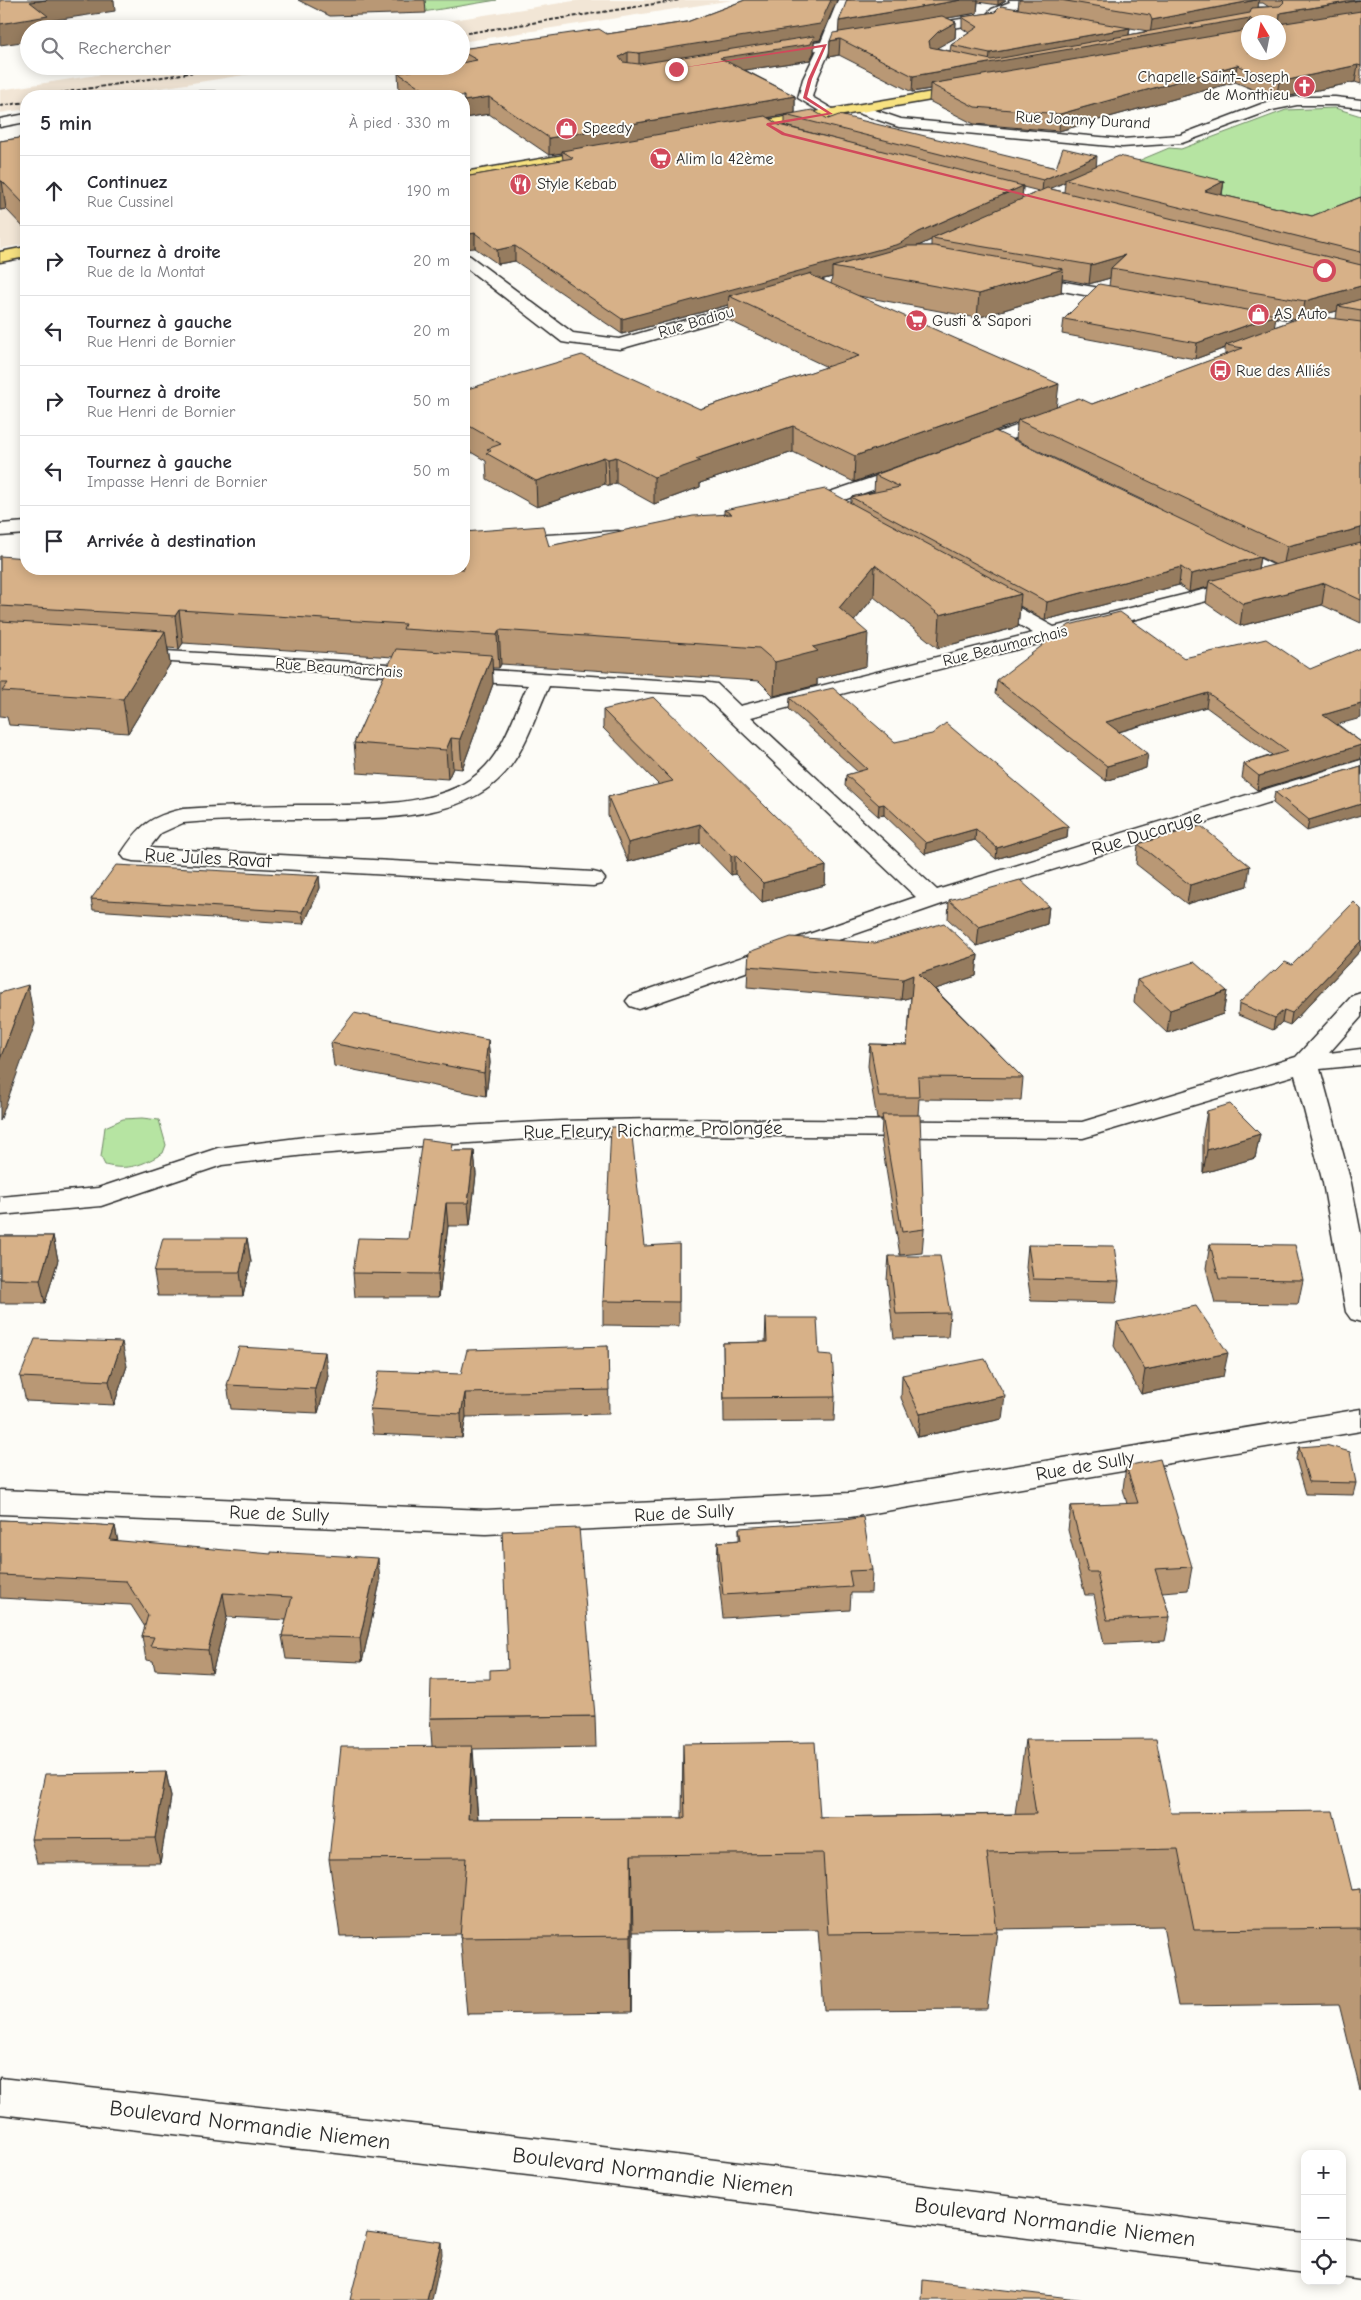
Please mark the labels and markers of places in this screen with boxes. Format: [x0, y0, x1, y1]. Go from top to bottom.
place label: Chapelle Saint-Joseph de Monthieu [1138, 68, 1289, 104]
church icon: Chapelle Saint-Joseph de Monthieu [1293, 74, 1317, 98]
shop icon: Speedy [555, 116, 579, 140]
place label: Speedy [583, 119, 633, 137]
supermarket icon: Alim la 42ème [648, 147, 672, 171]
place label: Alim la 42ème [676, 150, 774, 168]
restaurant icon: Style Kebab [509, 172, 533, 196]
place label: Style Kebab [537, 175, 617, 193]
shop icon: AS Auto [1246, 302, 1270, 326]
place label: AS Auto [1274, 305, 1328, 323]
supermarket icon: Gusti & Sapori [904, 309, 928, 333]
place label: Gusti & Sapori [932, 312, 1032, 330]
bus stop icon: Rue des Alliés [1208, 359, 1232, 383]
place label: Rue des Alliés [1236, 362, 1331, 380]

